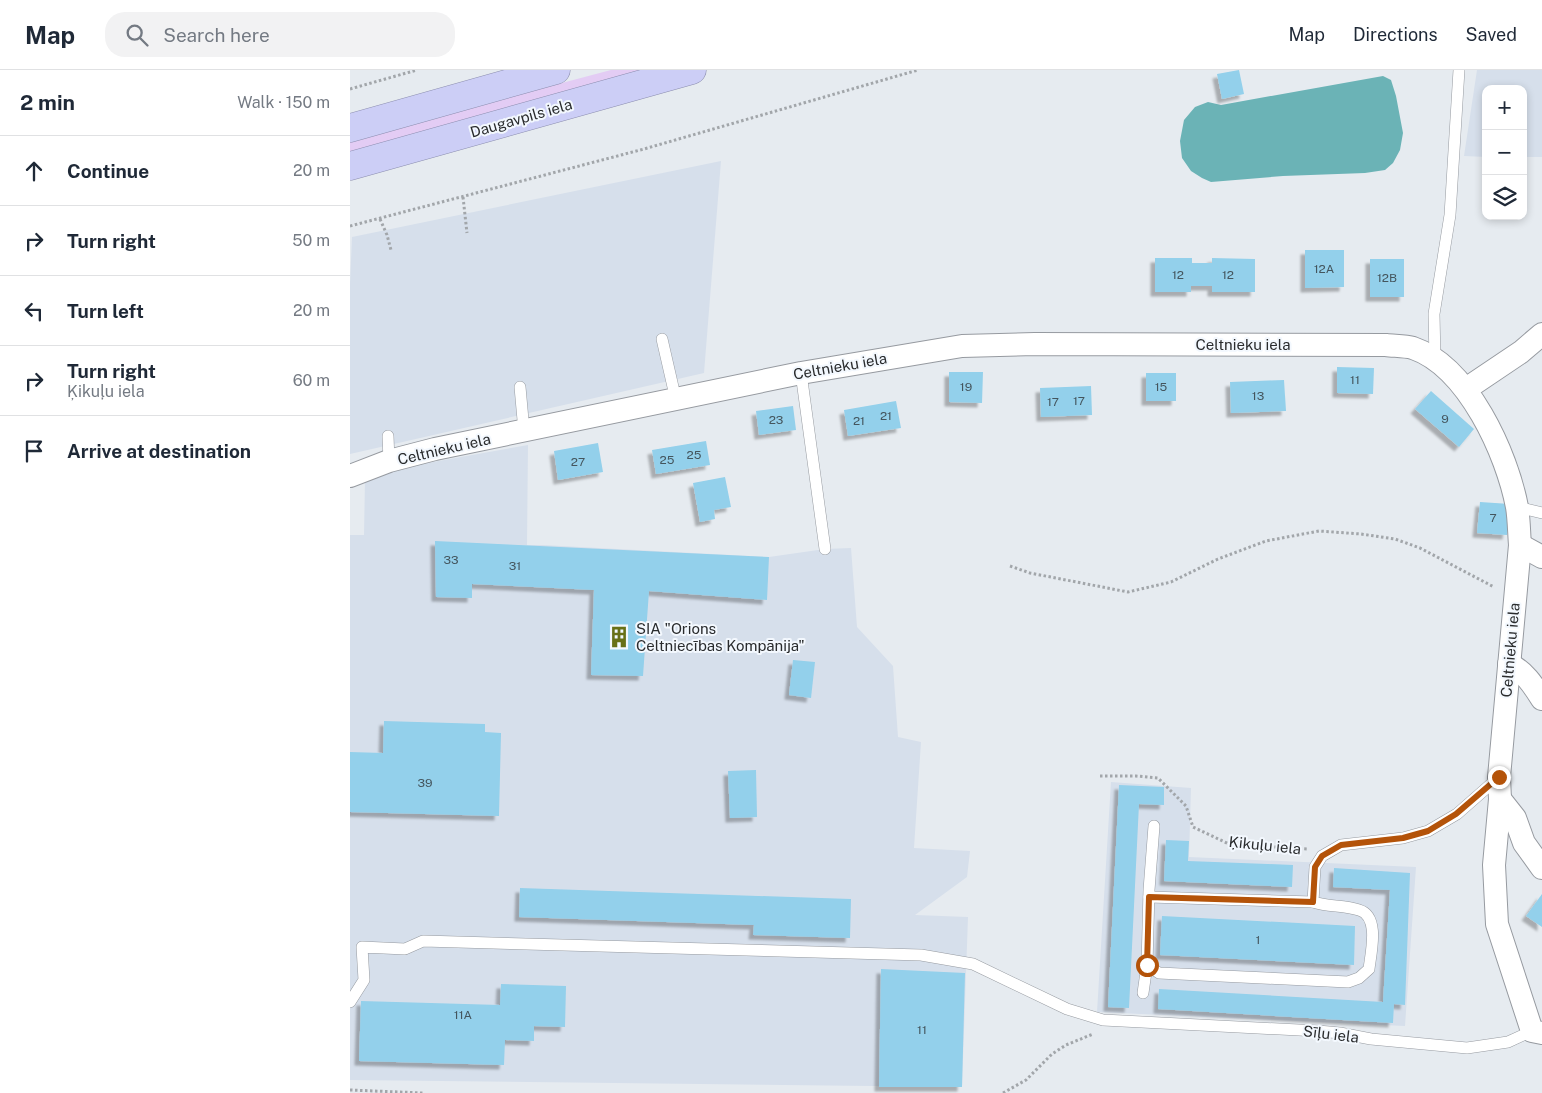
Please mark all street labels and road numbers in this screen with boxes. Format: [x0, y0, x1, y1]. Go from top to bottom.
street label: Daugavpils iela [468, 95, 574, 141]
street label: Celtnieku iela [1195, 336, 1291, 353]
street label: Celtnieku iela [792, 349, 888, 383]
street label: Celtnieku iela [396, 430, 492, 468]
street label: Celtnieku iela [1497, 602, 1523, 698]
street label: Ķikuļu iela [1228, 833, 1302, 857]
street label: Sīļu iela [1302, 1022, 1360, 1046]

